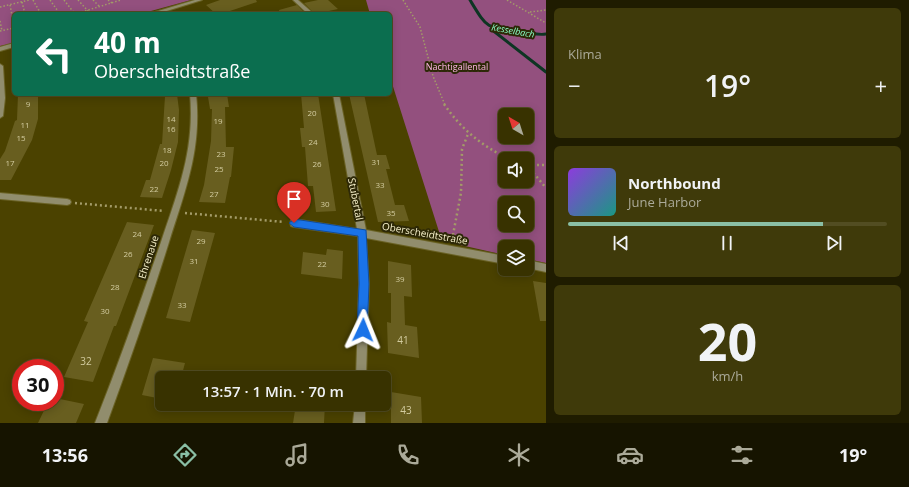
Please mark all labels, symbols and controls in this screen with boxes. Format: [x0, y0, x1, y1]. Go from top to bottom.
water label: Kesselbach [490, 20, 536, 41]
text: 40 m [94, 23, 161, 61]
icon: left [28, 28, 80, 80]
text: Klima [568, 45, 602, 63]
text: Oberscheidtstraße [94, 59, 250, 83]
park label: Nachtigallental [426, 60, 488, 73]
text: 19° [704, 65, 751, 106]
text: − [568, 70, 581, 100]
text: + [874, 70, 887, 100]
house number: 9 [26, 98, 31, 109]
house number: 20 [307, 107, 317, 118]
north arrow [498, 108, 534, 144]
map controls [498, 108, 534, 276]
house number: 14 [166, 113, 176, 124]
house number: 19 [213, 115, 223, 126]
house number: 11 [20, 119, 30, 130]
house number: 16 [166, 123, 176, 134]
house number: 15 [16, 132, 26, 143]
house number: 24 [308, 136, 318, 147]
house number: 18 [162, 144, 172, 155]
house number: 23 [216, 148, 226, 159]
button: sound [498, 152, 534, 188]
house number: 31 [371, 156, 381, 167]
house number: 17 [5, 157, 15, 168]
house number: 20 [159, 157, 169, 168]
house number: 26 [312, 158, 322, 169]
house number: 25 [214, 163, 224, 174]
text: Northbound [628, 173, 721, 193]
street label: Stubertal [345, 177, 367, 221]
house number: 33 [375, 179, 385, 190]
pin [277, 182, 311, 223]
house number: 22 [149, 183, 159, 194]
house number: 27 [209, 188, 219, 199]
icon: arrive [283, 188, 305, 210]
text: June Harbor [628, 193, 701, 211]
button: search [498, 196, 534, 232]
house number: 30 [320, 198, 330, 209]
house number: 35 [386, 207, 396, 218]
street label: Oberscheidtstraße [381, 219, 469, 248]
house number: 24 [132, 228, 142, 239]
icon: previous [610, 232, 632, 254]
icon: pause [716, 232, 738, 254]
icon: next [823, 232, 845, 254]
street label: Ehrenaue [134, 233, 162, 280]
house number: 29 [196, 235, 206, 246]
button: layers [498, 240, 534, 276]
house number: 26 [123, 248, 133, 259]
house number: 31 [189, 255, 199, 266]
house number: 22 [317, 258, 327, 269]
house number: 39 [395, 273, 405, 284]
house number: 28 [110, 281, 120, 292]
house number: 33 [177, 299, 187, 310]
house number: 30 [100, 305, 110, 316]
text: 20 [698, 305, 757, 376]
position arrow [342, 309, 384, 351]
house number: 41 [397, 333, 409, 347]
house number: 32 [80, 354, 92, 368]
speed limit sign: 30 [12, 359, 64, 411]
text: km/h [712, 367, 743, 385]
text: 13:57 · 1 Min. · 70 m [202, 381, 344, 401]
house number: 43 [400, 403, 412, 417]
icon: directions [171, 441, 199, 469]
icon: music [283, 441, 311, 469]
icon: phone [394, 441, 422, 469]
icon: climate [505, 441, 533, 469]
icon: car [616, 441, 644, 469]
icon: filters [728, 441, 756, 469]
text: 13:56 [42, 443, 88, 467]
text: 19° [839, 443, 867, 467]

